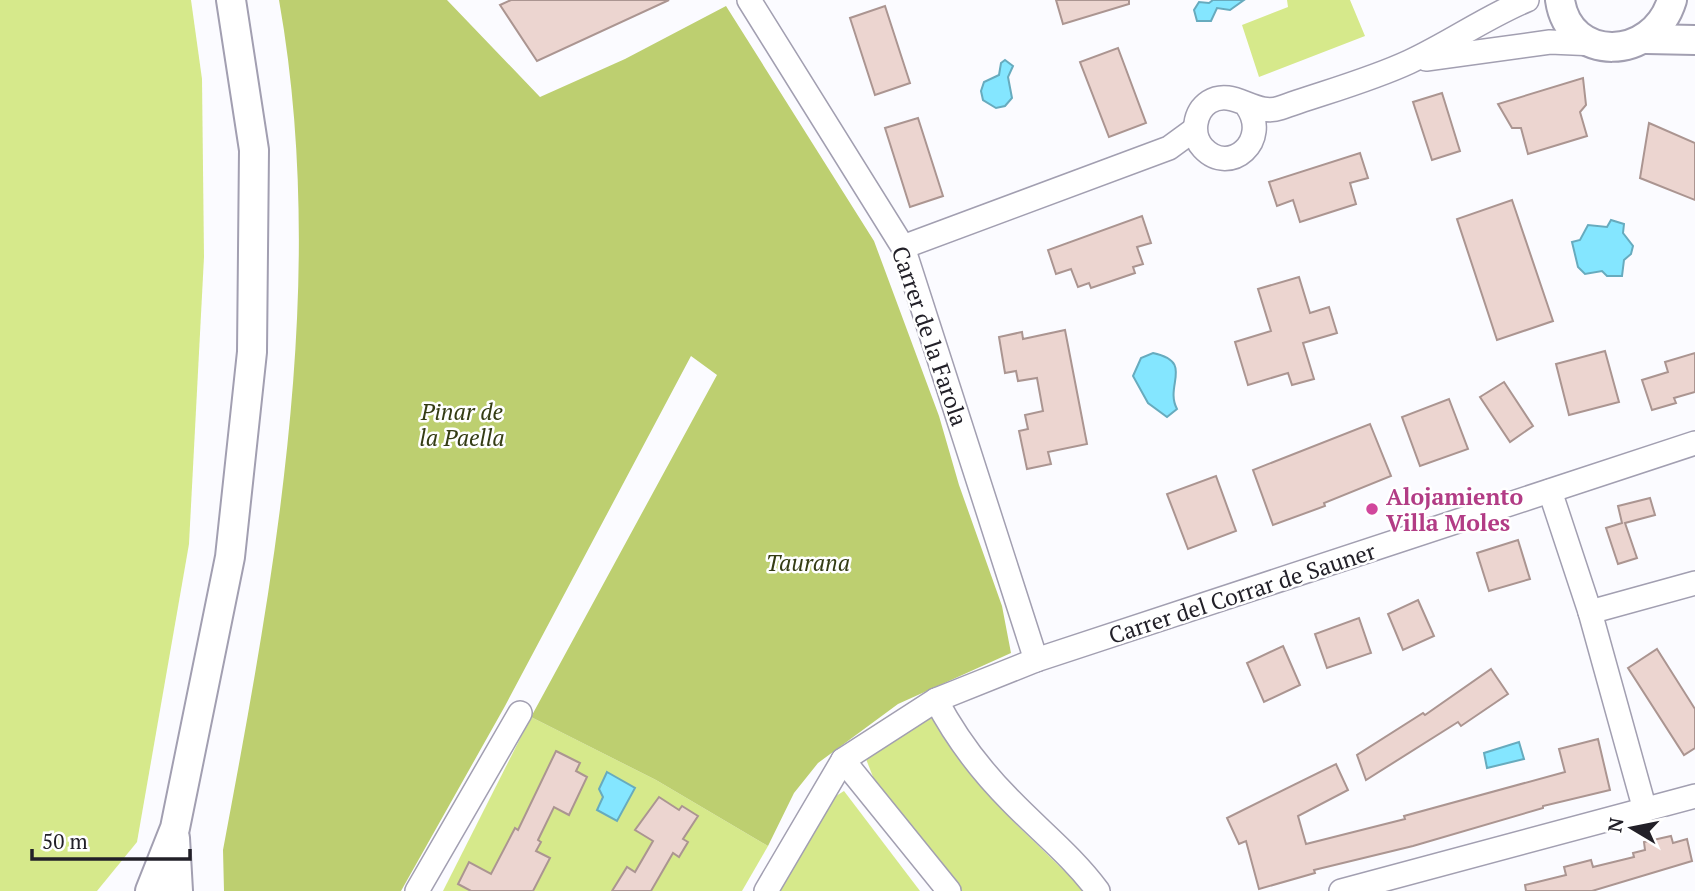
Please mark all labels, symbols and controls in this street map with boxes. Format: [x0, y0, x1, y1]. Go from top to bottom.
street label: Carrer de la Farola [885, 242, 975, 430]
park label: Pinar de la Paella [419, 396, 505, 453]
place label: Alojamiento Villa Moles [1386, 481, 1523, 538]
marker: Alojamiento Villa Moles [1364, 501, 1380, 517]
street label: Carrer del Corrar de Sauner [1105, 535, 1379, 651]
park label: Taurana [766, 547, 850, 578]
north arrow [1597, 793, 1667, 863]
text: N [1601, 815, 1628, 834]
scale bar [32, 818, 189, 862]
text: 50 m [42, 827, 88, 855]

